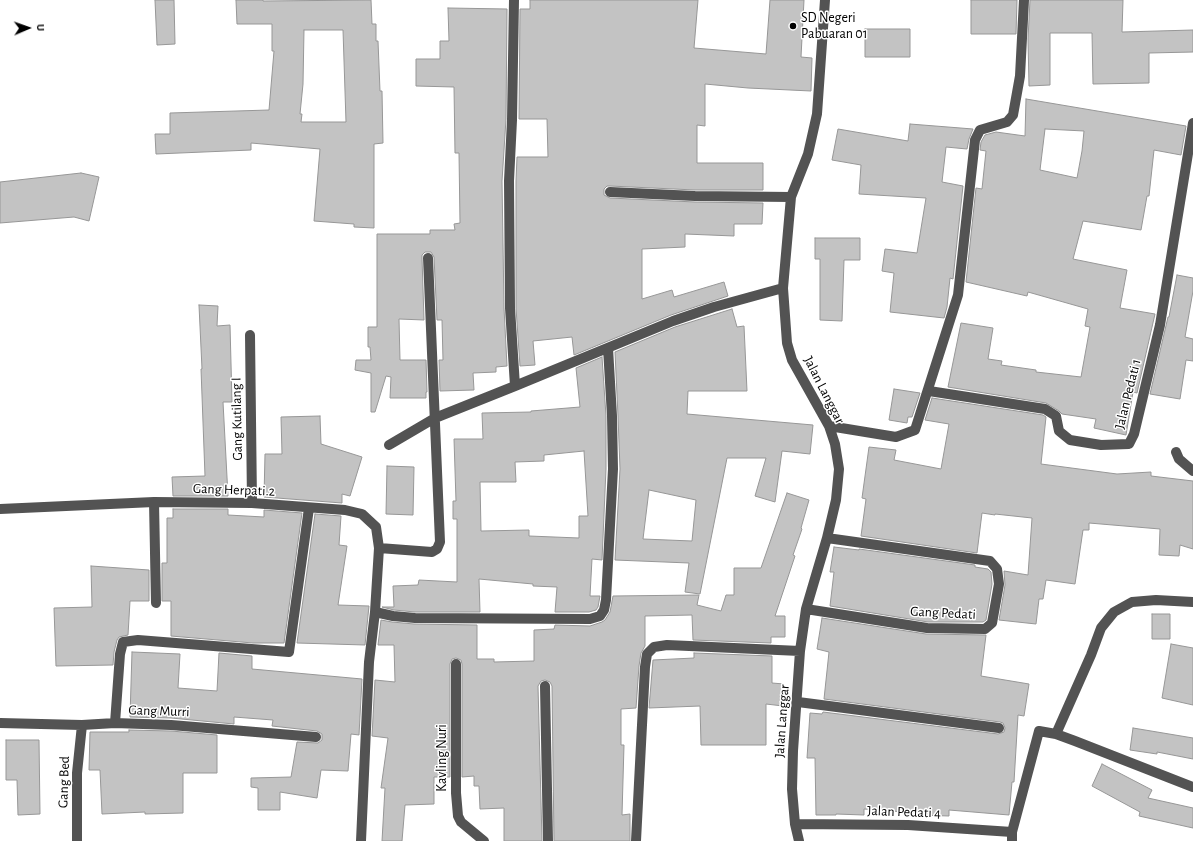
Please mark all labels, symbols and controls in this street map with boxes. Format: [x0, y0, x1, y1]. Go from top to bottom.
north arrow [8, 8, 48, 48]
place label: SD Negeri Pabuaran 01 [801, 10, 867, 42]
marker: SD Negeri Pabuaran 01 [788, 21, 798, 31]
text: U [35, 24, 46, 31]
street label: Jalan Langgar [800, 353, 848, 427]
street label: Jalan Pedati 1 [1111, 357, 1145, 431]
street label: Gang Kutilang I [228, 377, 246, 461]
street label: Gang Herpati.2 [193, 480, 275, 500]
street label: Gang Pedati [910, 603, 976, 623]
street label: Jalan Langgar [771, 684, 793, 758]
street label: Gang Murri [128, 702, 190, 720]
street label: Kavling Nuri [434, 724, 450, 792]
street label: Gang Bed [55, 756, 73, 808]
street label: Jalan Pedati 4 [867, 802, 941, 822]

